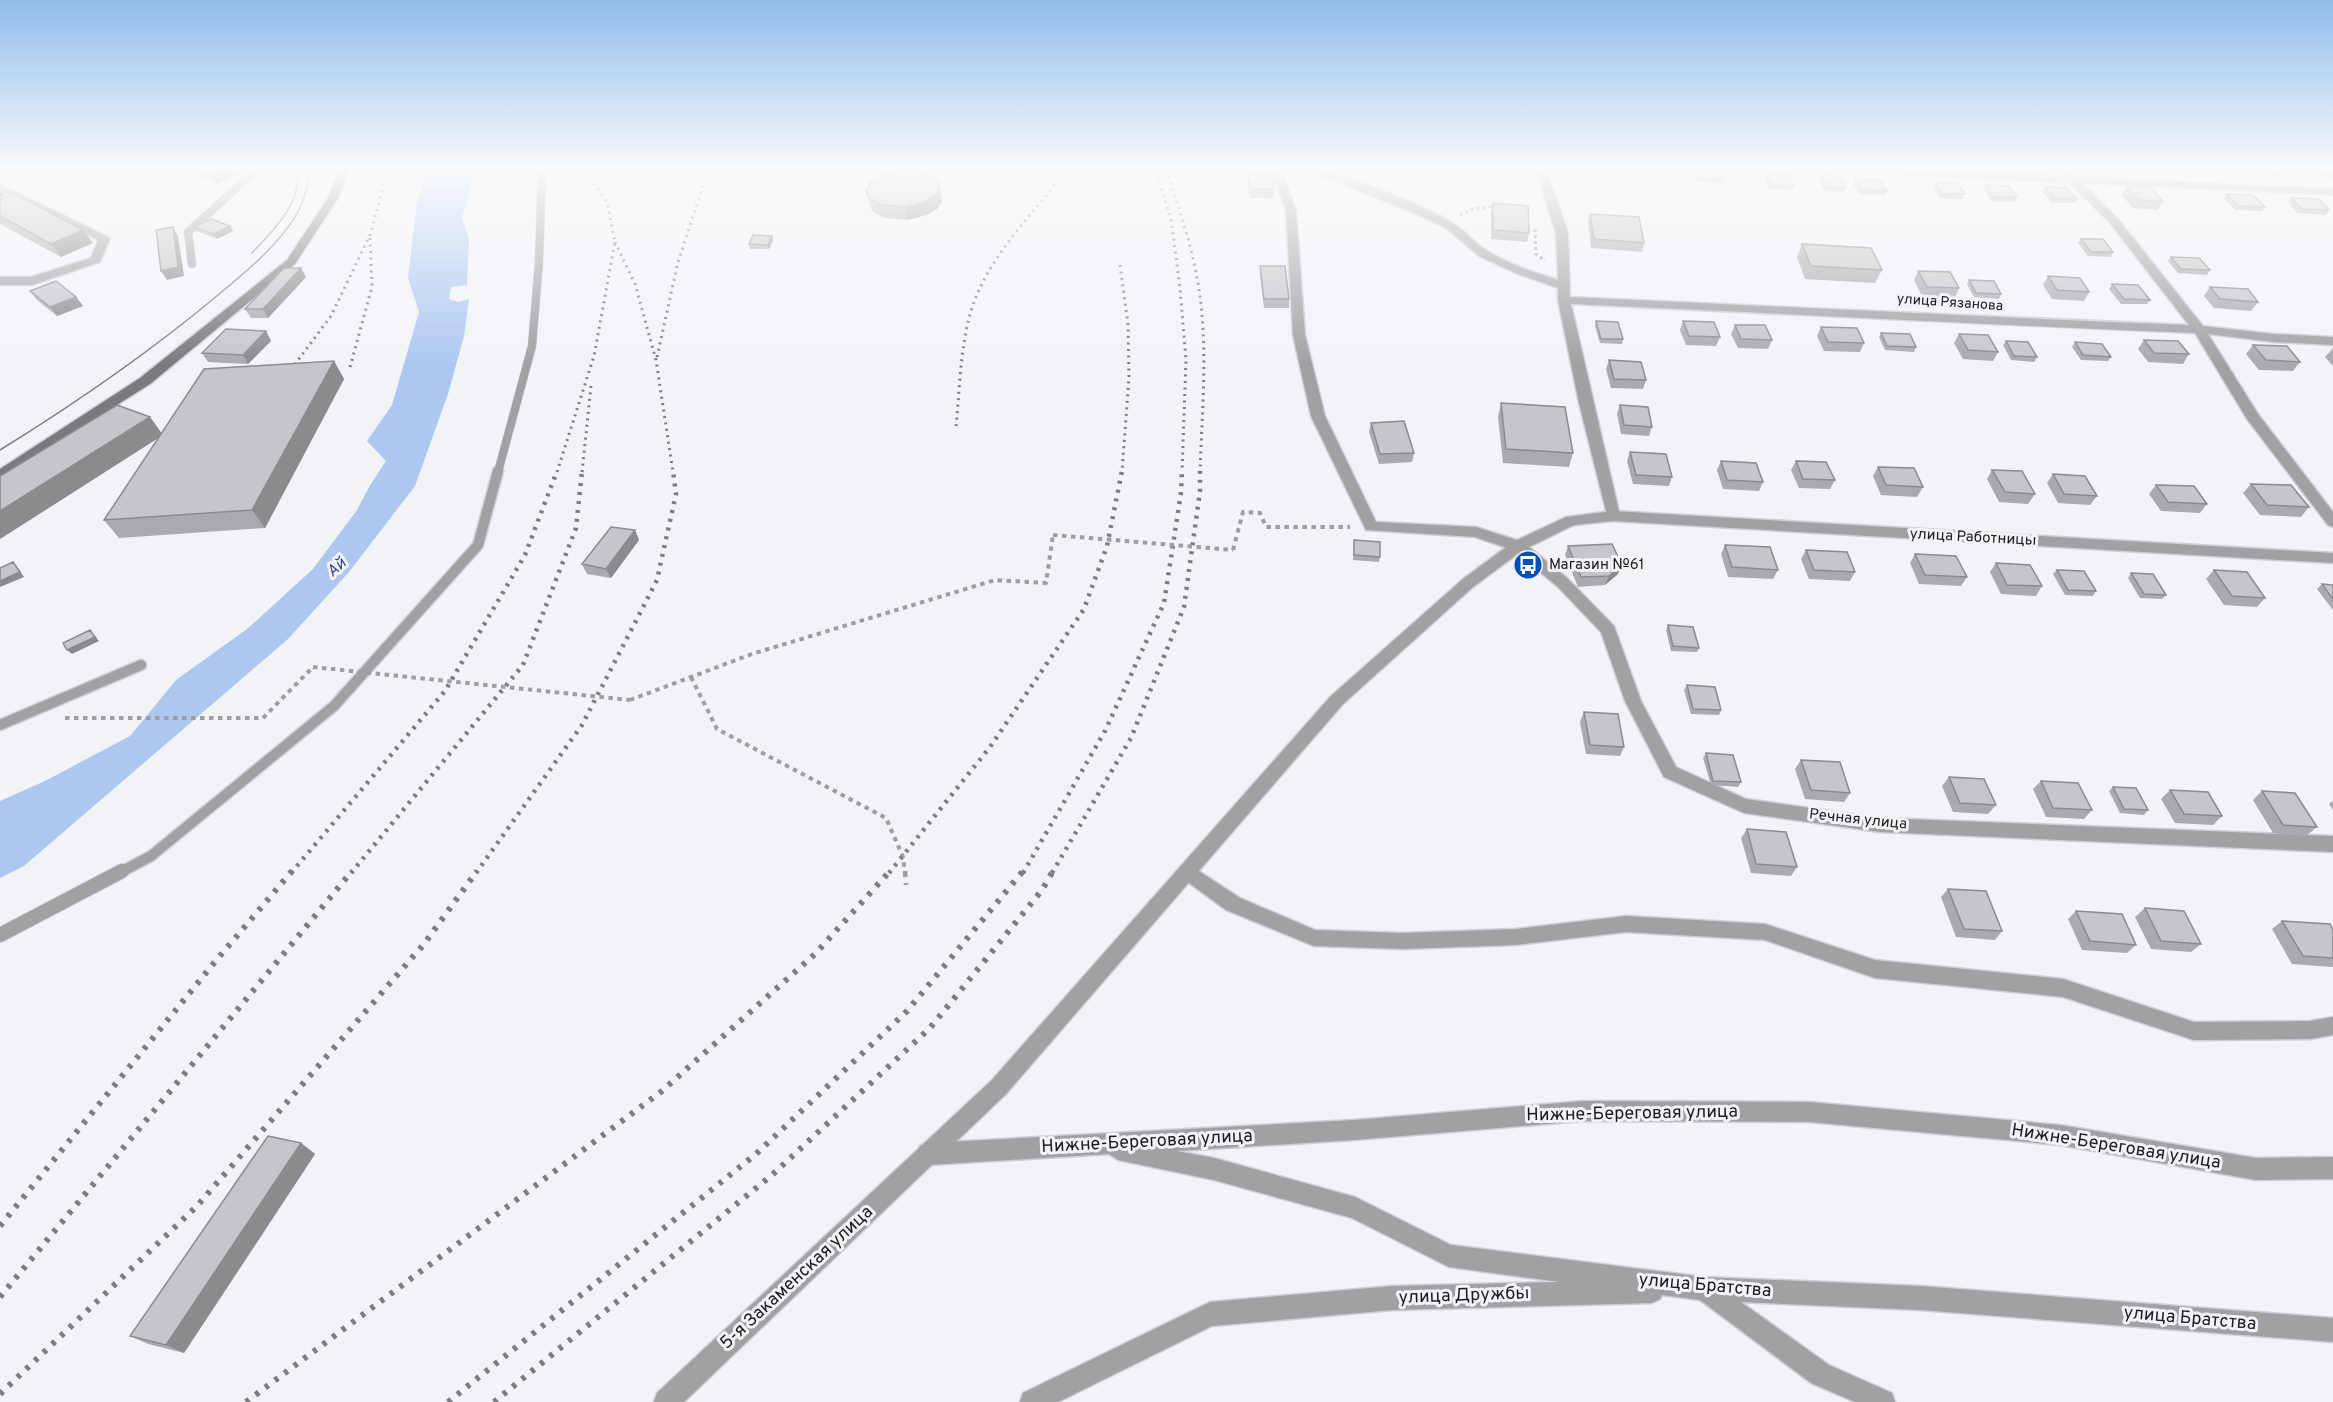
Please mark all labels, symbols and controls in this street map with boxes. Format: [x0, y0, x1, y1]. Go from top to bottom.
street label: улица Рязанова [1896, 291, 2004, 315]
street label: улица Работницы [1909, 525, 2037, 551]
bus stop icon: Магазин №61 [1512, 549, 1544, 581]
water label: Ай [323, 553, 352, 582]
place label: Магазин №61 [1549, 556, 1644, 575]
street label: Речная улица [1808, 805, 1908, 835]
street label: Нижне-Береговая улица [1526, 1101, 1738, 1127]
street label: Нижне-Береговая улица [2010, 1119, 2222, 1175]
street label: Нижне-Береговая улица [1041, 1125, 1253, 1159]
street label: 5-я Закаменская улица [716, 1201, 878, 1355]
street label: улица Братства [1638, 1269, 1772, 1303]
street label: улица Дружбы [1398, 1282, 1530, 1310]
street label: улица Братства [2123, 1302, 2257, 1336]

